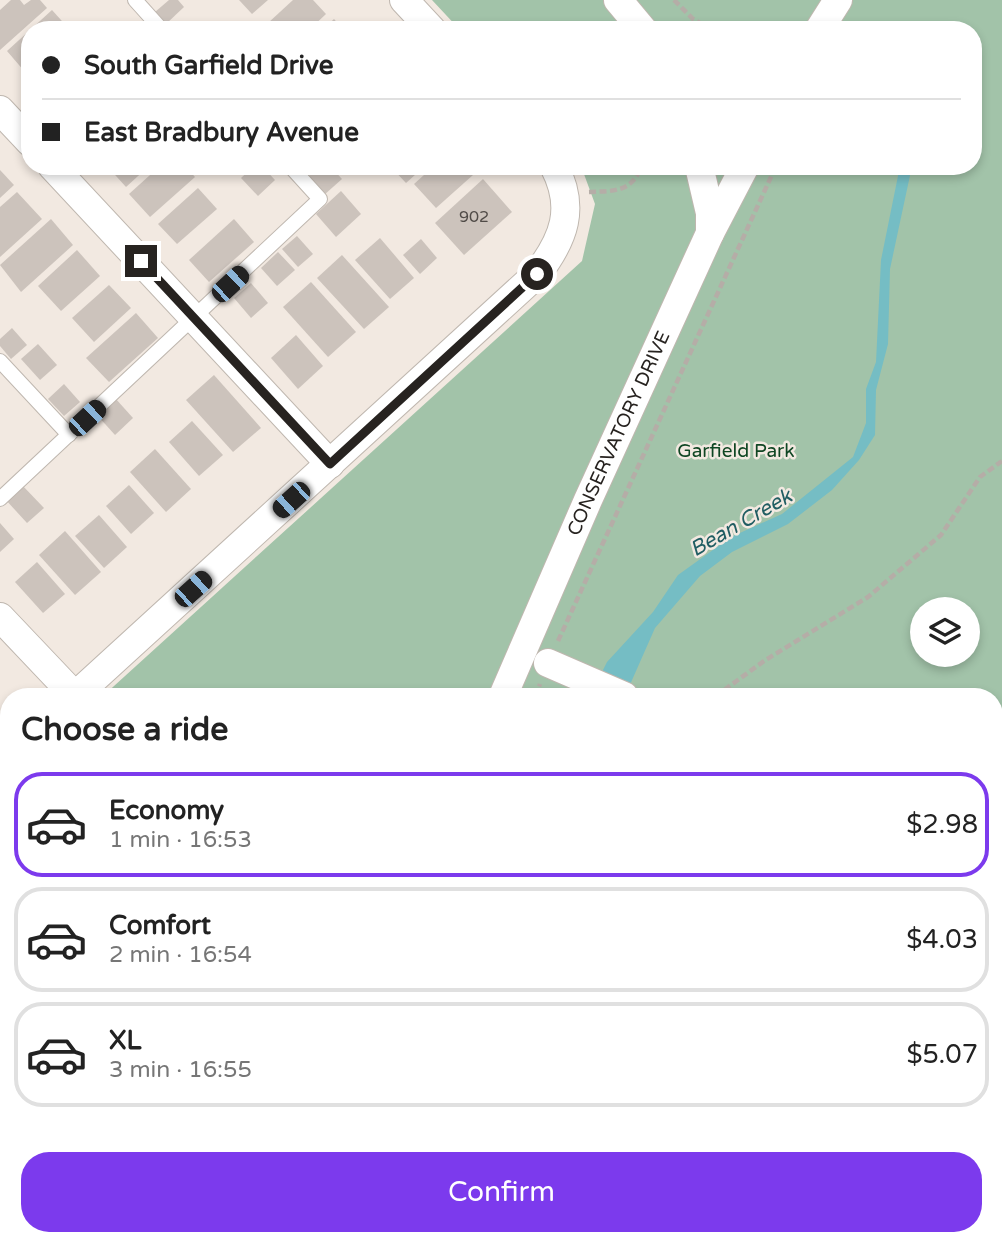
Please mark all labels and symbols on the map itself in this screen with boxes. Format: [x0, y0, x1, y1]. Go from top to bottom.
house number: 902 [459, 207, 489, 227]
route end [125, 245, 157, 277]
route start [521, 258, 553, 290]
car [208, 262, 253, 306]
street label: CONSERVATORY DRIVE [563, 328, 675, 539]
car [65, 396, 110, 440]
park label: Garfield Park [677, 440, 795, 462]
car [269, 478, 314, 522]
water label: Bean Creek [685, 483, 798, 562]
car [171, 567, 216, 611]

